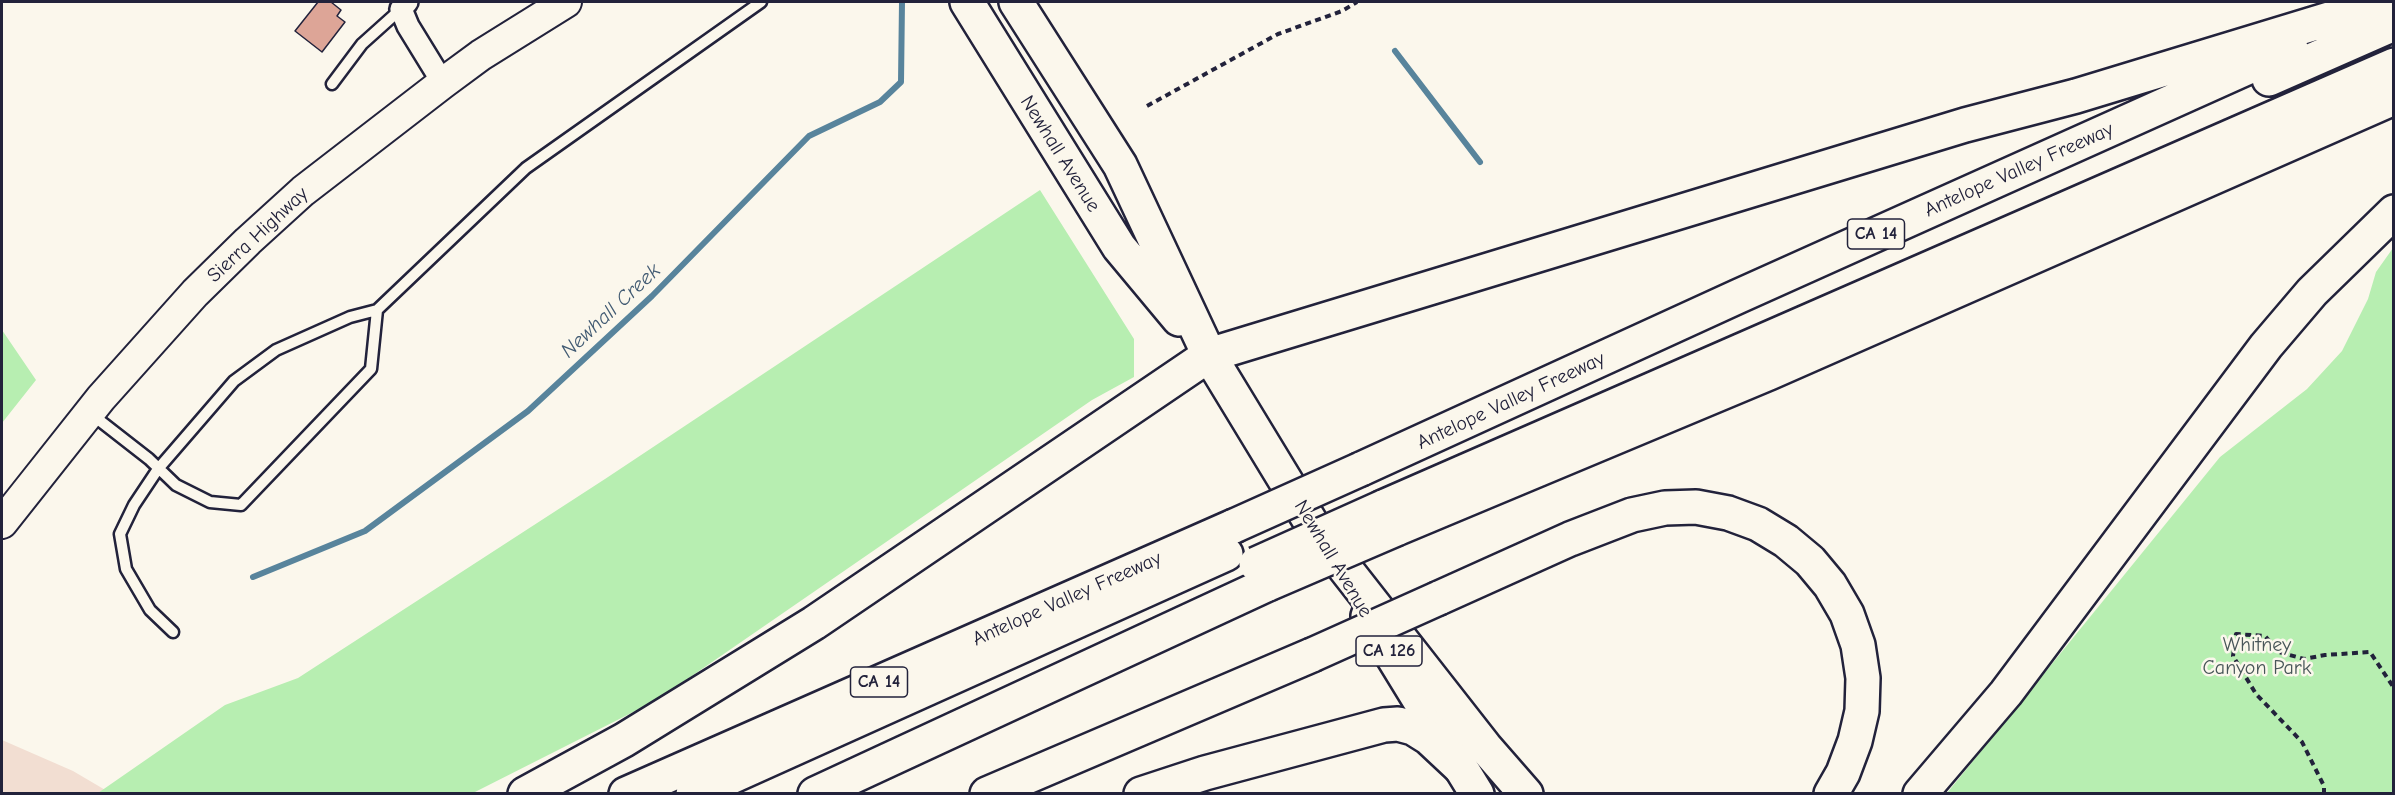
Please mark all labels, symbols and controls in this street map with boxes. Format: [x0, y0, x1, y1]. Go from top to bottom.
street label: Newhall Avenue [1015, 91, 1105, 217]
street label: Antelope Valley Freeway [1921, 117, 2117, 223]
street label: Sierra Highway [203, 182, 313, 288]
road number: CA 14 [1848, 219, 1904, 249]
water label: Newhall Creek [556, 258, 666, 364]
street label: Antelope Valley Freeway [1413, 347, 1609, 455]
street label: Newhall Avenue [1289, 496, 1377, 622]
street label: Antelope Valley Freeway [969, 546, 1165, 652]
park label: Whitney Canyon Park [2203, 633, 2311, 680]
road number: CA 126 [1356, 636, 1422, 666]
road number: CA 14 [850, 667, 908, 697]

